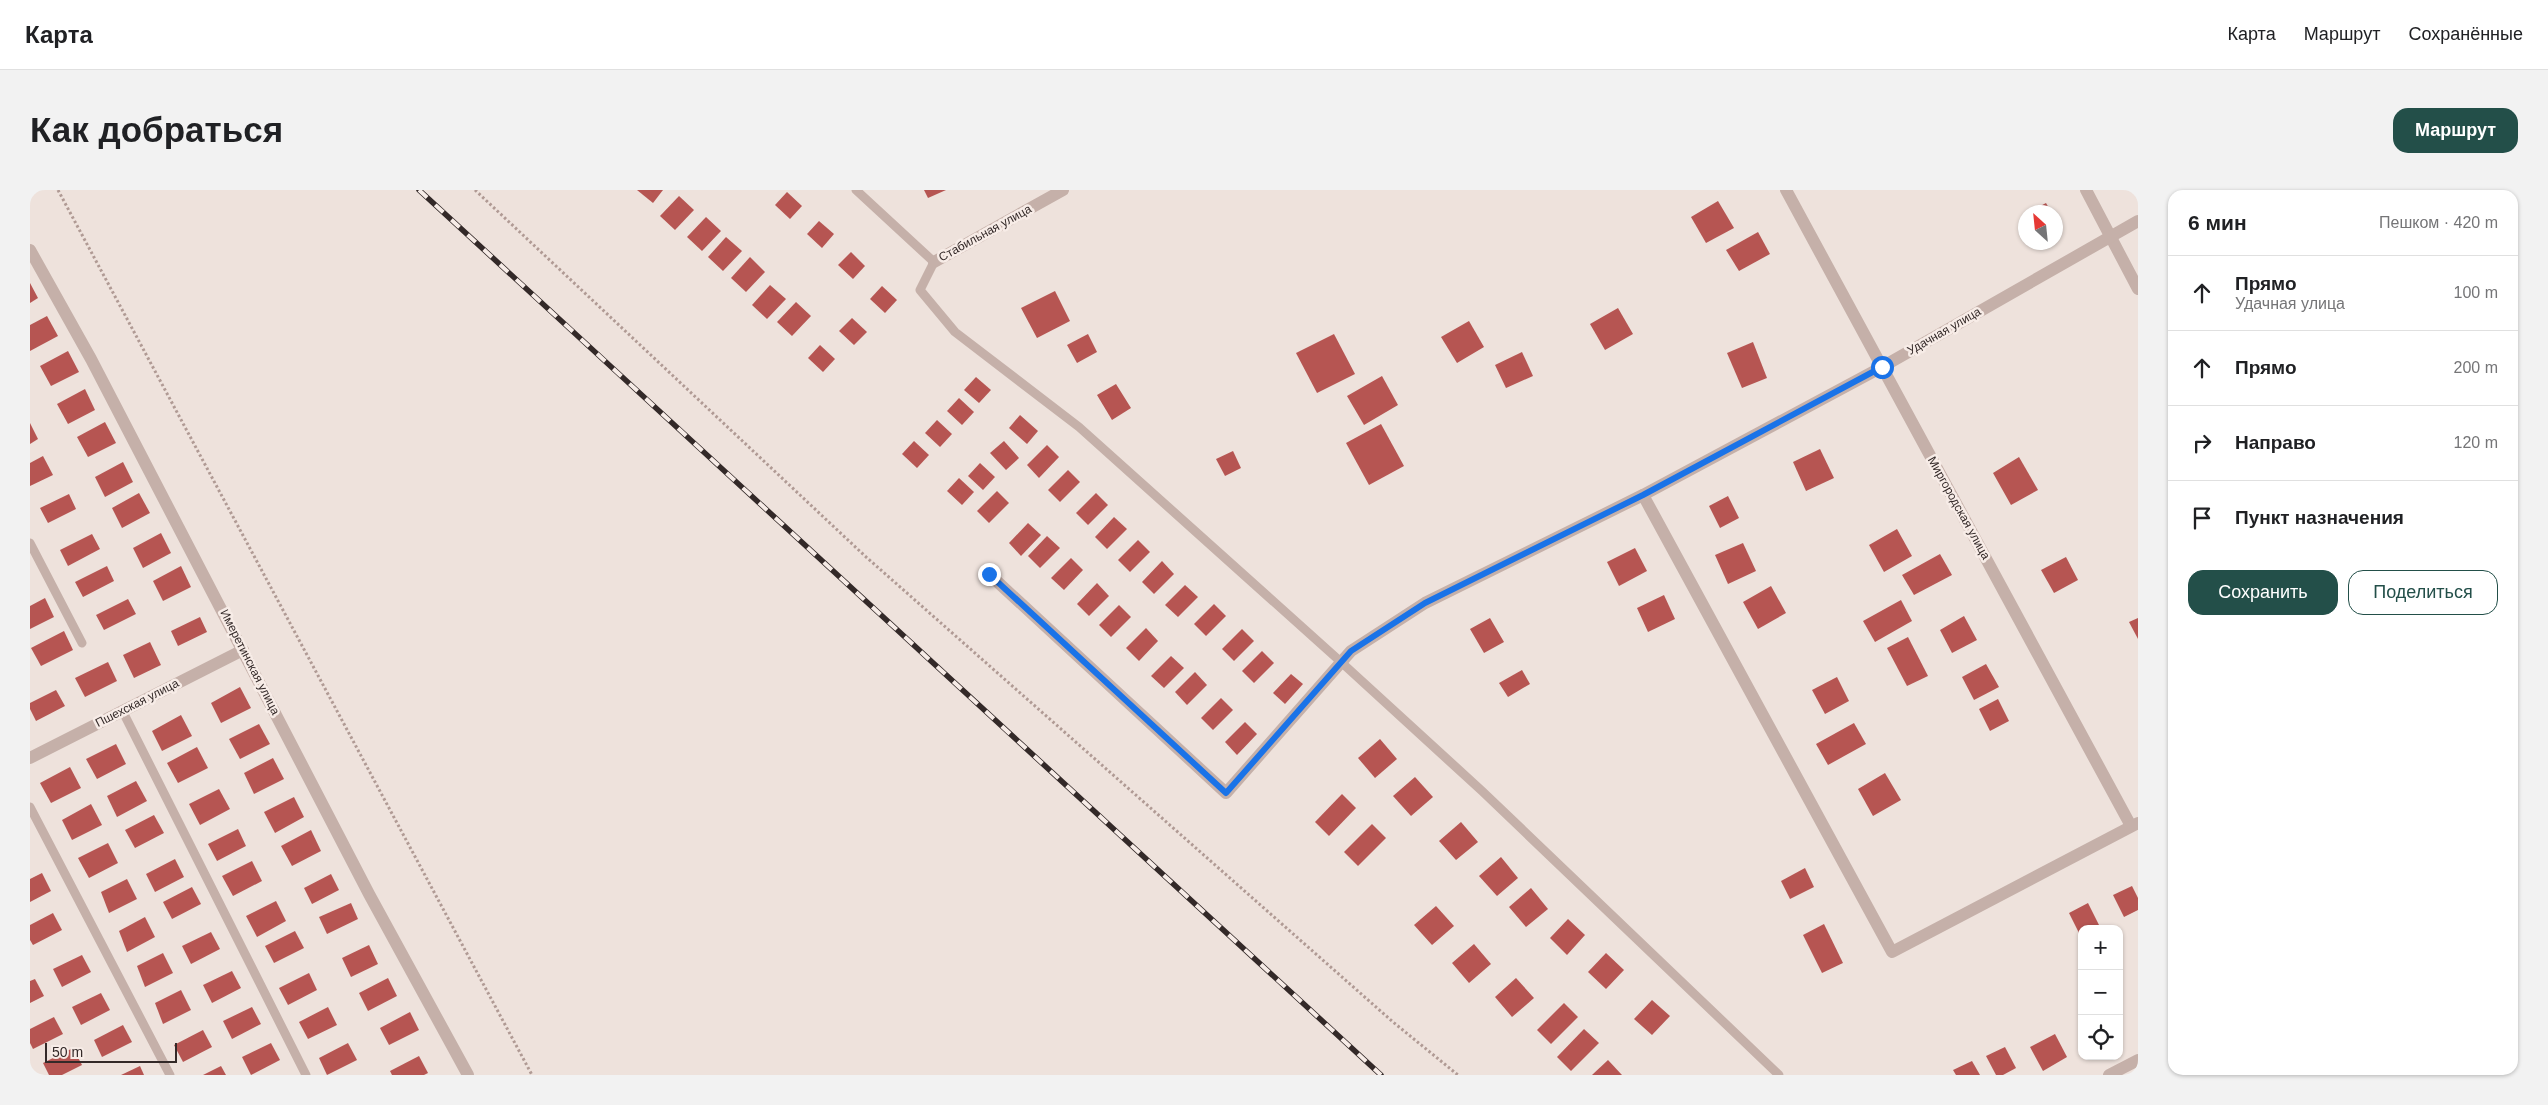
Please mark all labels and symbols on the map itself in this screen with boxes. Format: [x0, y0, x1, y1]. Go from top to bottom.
street label: Стабильная улица [936, 202, 1034, 264]
north arrow [2018, 205, 2063, 250]
street label: Удачная улица [1905, 304, 1983, 358]
route start [1871, 356, 1894, 379]
street label: Миргородская улица [1925, 454, 1993, 562]
route end [978, 563, 1001, 586]
street label: Имеретинская улица [217, 607, 283, 717]
street label: Пшехская улица [93, 676, 181, 730]
scale bar [45, 1040, 178, 1063]

